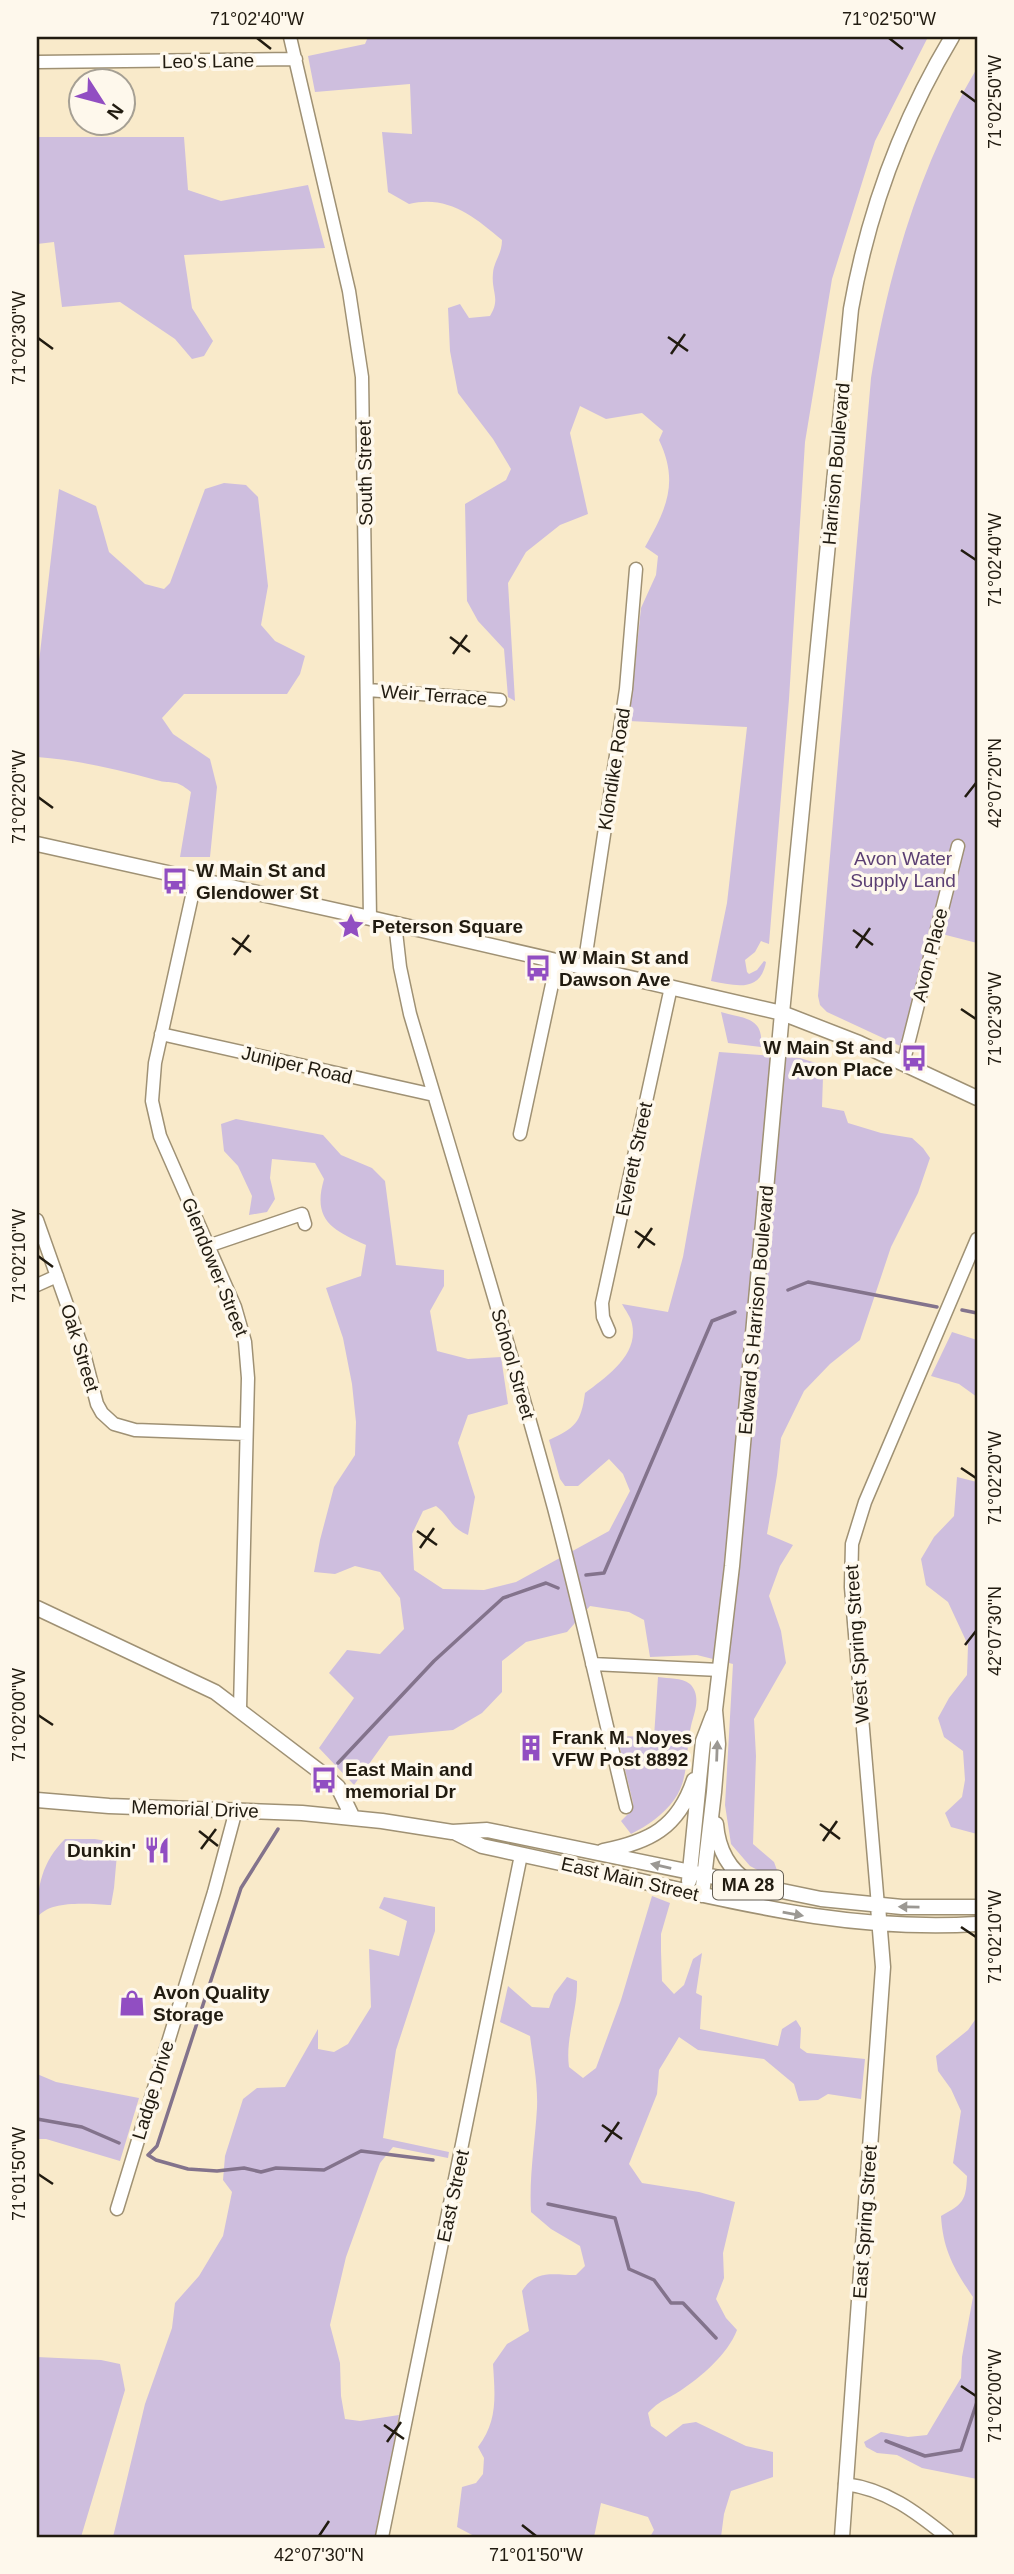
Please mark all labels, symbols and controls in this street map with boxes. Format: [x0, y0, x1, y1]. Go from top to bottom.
text: 71°02'40"W [210, 9, 304, 29]
text: 71°02'50"W [842, 9, 936, 29]
street label: Leo's Lane [162, 50, 254, 72]
text: 71°02'50"W [985, 55, 1005, 149]
north arrow [66, 66, 136, 136]
text: N [103, 100, 128, 123]
text: 71°02'30"W [9, 291, 29, 385]
street label: Harrison Boulevard [818, 382, 854, 546]
street label: South Street [354, 419, 376, 526]
text: 71°02'40"W [985, 513, 1005, 607]
street label: Weir Terrace [380, 681, 488, 709]
street label: Klondike Road [594, 706, 634, 832]
text: 42°07'20"N [985, 738, 1005, 828]
text: 71°02'20"W [9, 750, 29, 844]
park label: Avon Water Supply Land [850, 848, 956, 891]
place label: W Main St and Glendower St [196, 860, 326, 903]
bus stop icon: W Main St and Glendower St [160, 866, 190, 896]
street label: Avon Place [908, 906, 952, 1004]
place icon: Peterson Square [336, 911, 366, 941]
place label: Peterson Square [372, 916, 523, 937]
place label: W Main St and Dawson Ave [559, 947, 689, 990]
bus stop icon: W Main St and Dawson Ave [523, 953, 553, 983]
text: 71°02'30"W [985, 972, 1005, 1066]
place label: W Main St and Avon Place [763, 1037, 893, 1080]
street label: Juniper Road [240, 1042, 354, 1088]
bus stop icon: W Main St and Avon Place [899, 1043, 929, 1073]
street label: Everett Street [612, 1099, 656, 1218]
street label: Edward S Harrison Boulevard [735, 1184, 777, 1436]
street label: Glendower Street [178, 1195, 253, 1340]
text: 71°02'10"W [9, 1209, 29, 1303]
street label: Oak Street [57, 1302, 104, 1395]
street label: School Street [487, 1306, 539, 1422]
text: 71°02'20"W [985, 1431, 1005, 1525]
street label: West Spring Street [841, 1563, 873, 1724]
text: 42°07'30"N [985, 1586, 1005, 1676]
text: 71°02'00"W [9, 1668, 29, 1762]
place label: Frank M. Noyes VFW Post 8892 [552, 1727, 692, 1770]
building icon: Frank M. Noyes VFW Post 8892 [516, 1733, 546, 1763]
one-way arrow [711, 1740, 722, 1762]
place label: East Main and memorial Dr [345, 1759, 473, 1802]
bus stop icon: East Main and memorial Dr [309, 1765, 339, 1795]
street label: Memorial Drive [131, 1796, 259, 1822]
restaurant icon: Dunkin' [142, 1835, 172, 1865]
place label: Dunkin' [67, 1840, 136, 1861]
street label: East Main Street [559, 1853, 701, 1905]
one-way arrow [650, 1860, 672, 1871]
road number: MA 28 [713, 1870, 783, 1899]
text: 71°02'10"W [985, 1890, 1005, 1984]
one-way arrow [898, 1901, 920, 1913]
one-way arrow [782, 1909, 804, 1920]
place label: Avon Quality Storage [153, 1982, 270, 2025]
shop icon: Avon Quality Storage [117, 1988, 147, 2018]
street label: Ladge Drive [128, 2038, 178, 2142]
text: 71°01'50"W [9, 2127, 29, 2221]
street label: East Spring Street [849, 2144, 881, 2300]
street label: East Street [433, 2147, 473, 2244]
text: 71°02'00"W [985, 2349, 1005, 2443]
text: 42°07'30"N [274, 2545, 364, 2565]
text: 71°01'50"W [489, 2545, 583, 2565]

